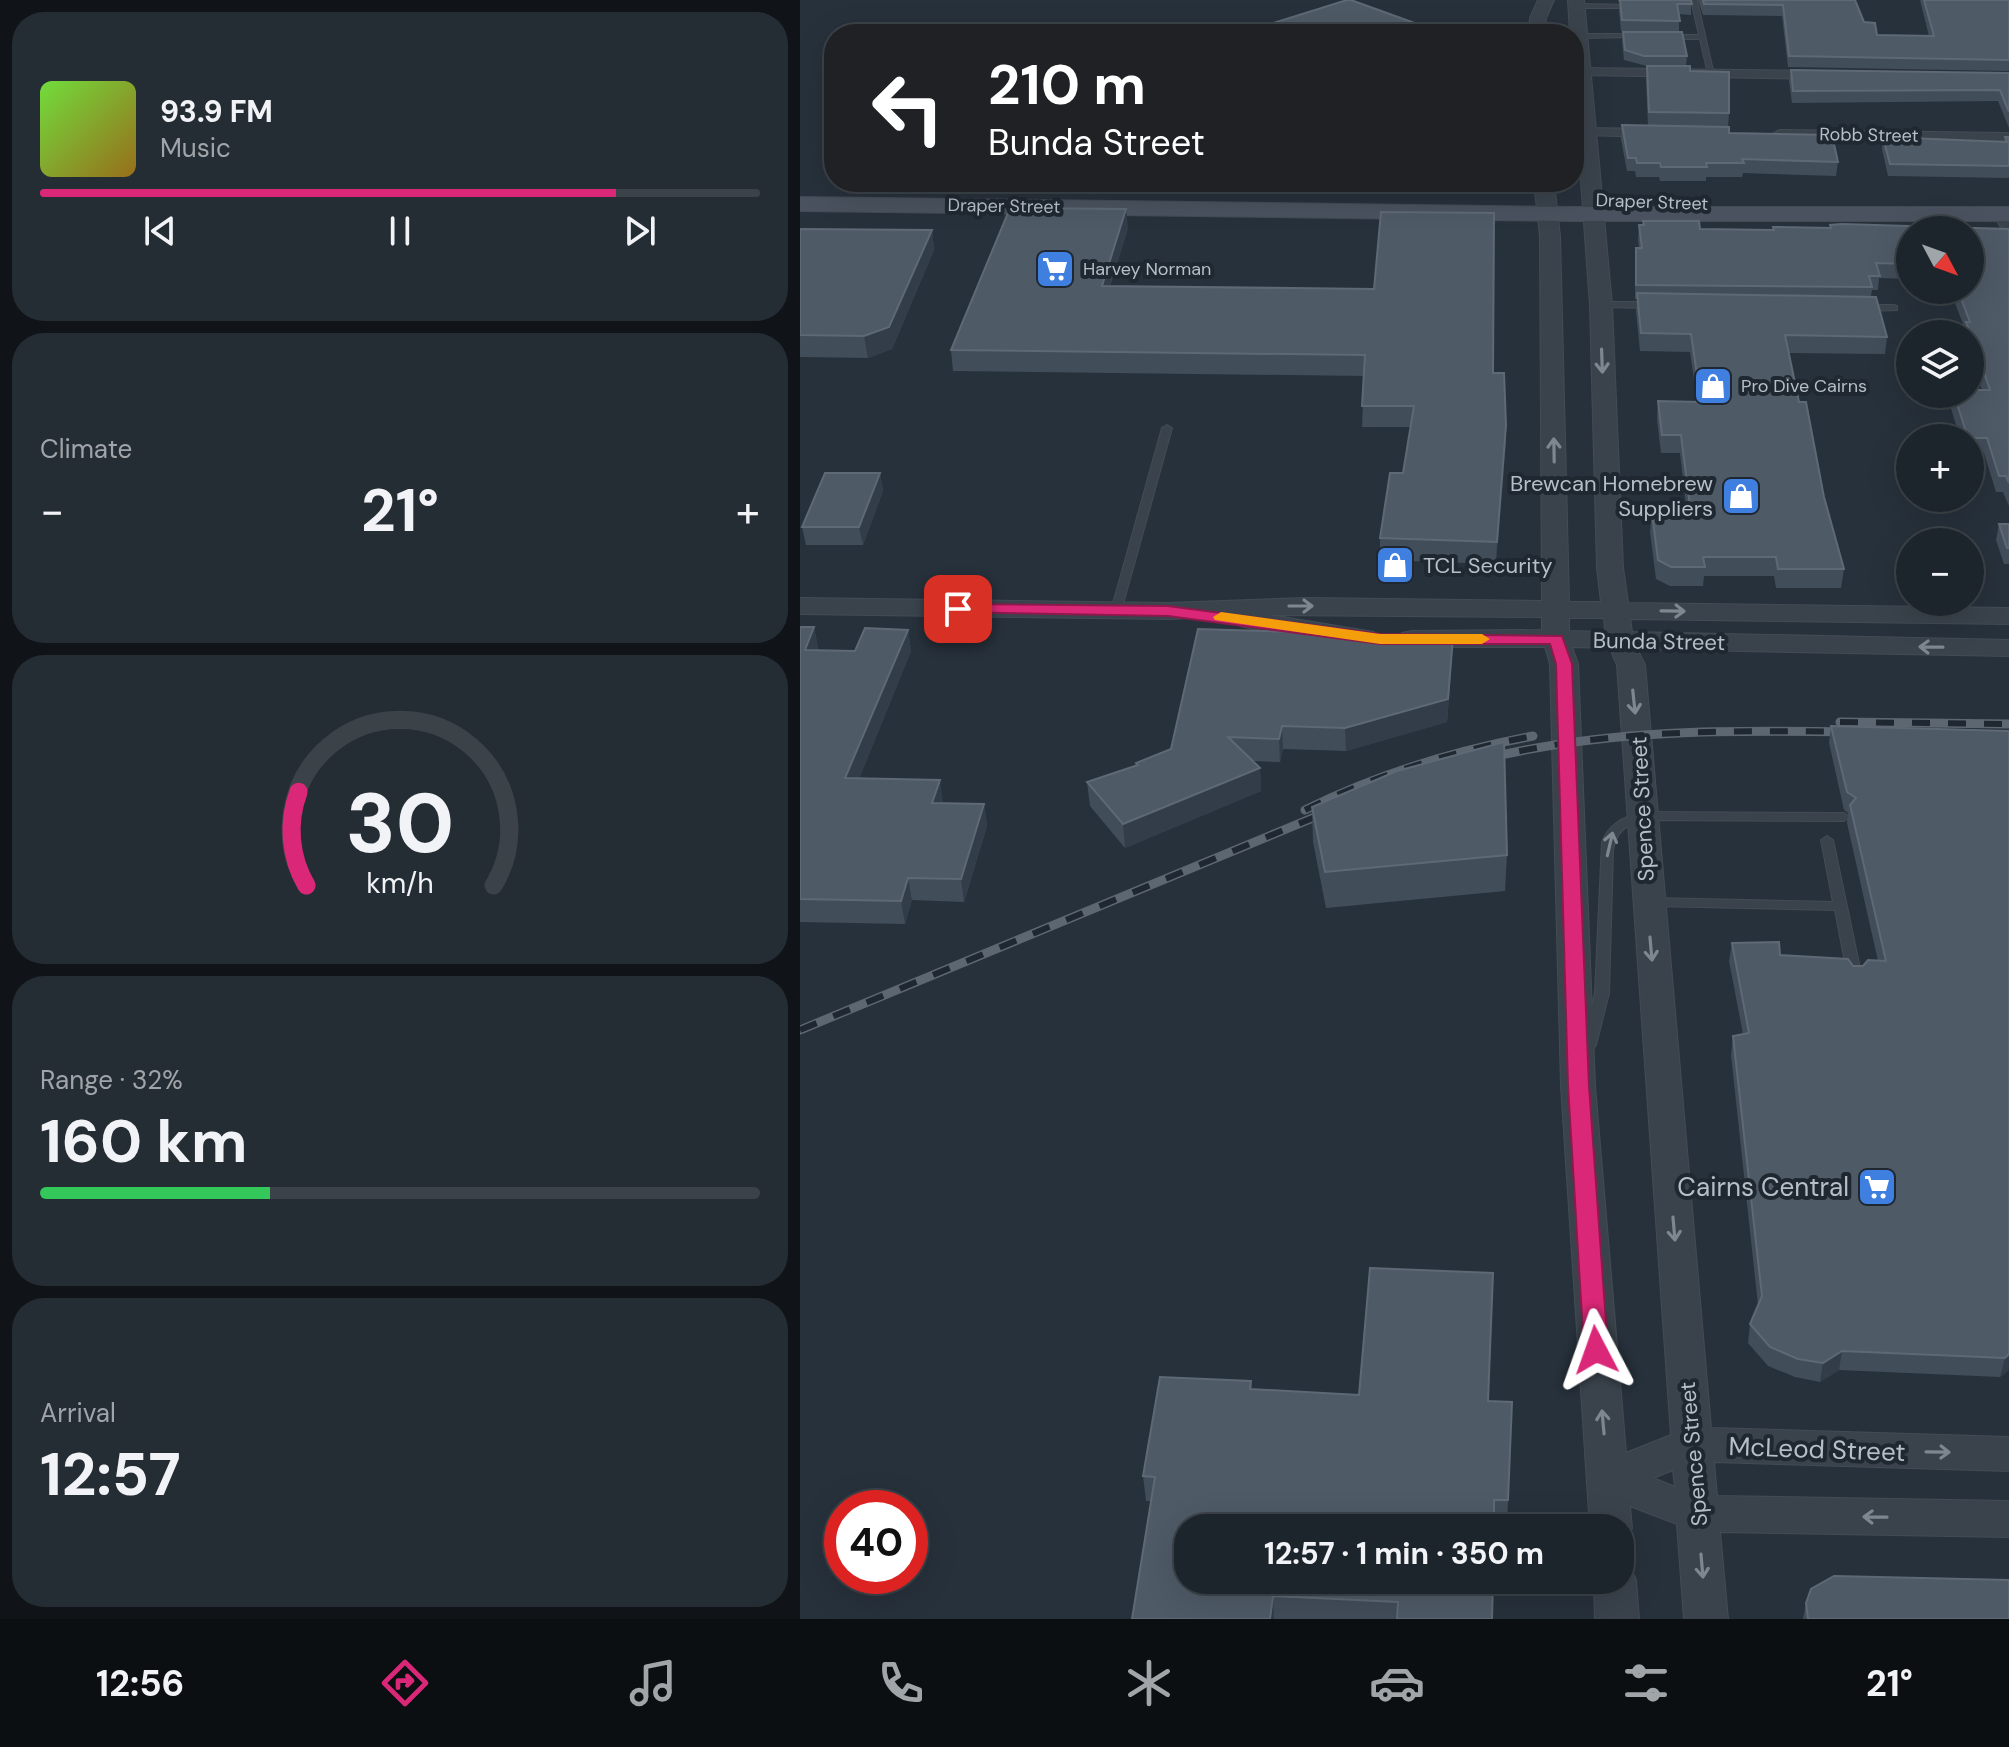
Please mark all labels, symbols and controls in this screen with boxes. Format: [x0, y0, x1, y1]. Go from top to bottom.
text: 210 m [988, 48, 1146, 121]
icon: left [856, 56, 960, 160]
text: 93.9 FM [160, 92, 273, 131]
text: Bunda Street [988, 119, 1205, 166]
street label: Robb Street [1819, 122, 1919, 148]
text: Music [160, 131, 231, 165]
street label: Draper Street [1595, 188, 1709, 216]
street label: Draper Street [947, 193, 1061, 219]
icon: previous [138, 209, 182, 253]
icon: pause [378, 209, 422, 253]
icon: next [618, 209, 662, 253]
north arrow [1896, 216, 1984, 304]
map controls [1896, 216, 1984, 616]
supermarket icon: Harvey Norman [1034, 248, 1076, 290]
place label: Harvey Norman [1083, 257, 1211, 281]
button: layers [1896, 320, 1984, 408]
one-way arrow [1594, 347, 1609, 374]
shop icon: Pro Dive Cairns [1692, 365, 1734, 407]
place label: Pro Dive Cairns [1741, 374, 1867, 398]
button: + [1896, 424, 1984, 512]
text: Climate [40, 432, 132, 466]
one-way arrow [1546, 437, 1561, 464]
place label: Brewcan Homebrew Suppliers [1510, 469, 1713, 523]
text: 21° [361, 471, 439, 550]
shop icon: Brewcan Homebrew Suppliers [1720, 475, 1762, 517]
text: − [40, 482, 64, 540]
text: + [736, 482, 760, 540]
button: − [1896, 528, 1984, 616]
shop icon: TCL Security [1374, 544, 1416, 586]
place label: TCL Security [1423, 551, 1553, 580]
pin [924, 575, 992, 643]
icon: arrive [936, 587, 980, 631]
one-way arrow [1287, 598, 1314, 614]
one-way arrow [1659, 603, 1686, 619]
street label: Bunda Street [1593, 626, 1725, 657]
one-way arrow [1918, 639, 1945, 654]
one-way arrow [1627, 688, 1642, 715]
street label: Spence Street [1624, 736, 1661, 882]
text: 30 [346, 768, 454, 877]
one-way arrow [1603, 832, 1618, 858]
text: km/h [366, 865, 434, 902]
one-way arrow [1644, 935, 1659, 962]
text: Range · 32% [40, 1063, 183, 1097]
text: 160 km [40, 1102, 247, 1181]
supermarket icon: Cairns Central [1856, 1166, 1898, 1208]
place label: Cairns Central [1677, 1170, 1849, 1204]
one-way arrow [1667, 1215, 1682, 1242]
position arrow [1554, 1308, 1638, 1392]
street label: Spence Street [1673, 1380, 1714, 1527]
text: Arrival [40, 1396, 116, 1430]
one-way arrow [1595, 1409, 1610, 1436]
street label: McLeod Street [1728, 1429, 1906, 1469]
text: 12:57 [40, 1435, 181, 1514]
one-way arrow [1924, 1445, 1951, 1460]
speed limit sign: 40 [824, 1490, 928, 1594]
one-way arrow [1862, 1509, 1889, 1525]
text: 12:57 · 1 min · 350 m [1264, 1534, 1544, 1573]
one-way arrow [1695, 1552, 1710, 1579]
icon: directions [377, 1655, 433, 1711]
icon: music [625, 1655, 681, 1711]
icon: phone [873, 1655, 929, 1711]
icon: climate [1121, 1655, 1177, 1711]
icon: car [1369, 1655, 1425, 1711]
icon: filters [1618, 1655, 1674, 1711]
text: 12:56 [96, 1660, 184, 1707]
text: 21° [1866, 1660, 1913, 1707]

